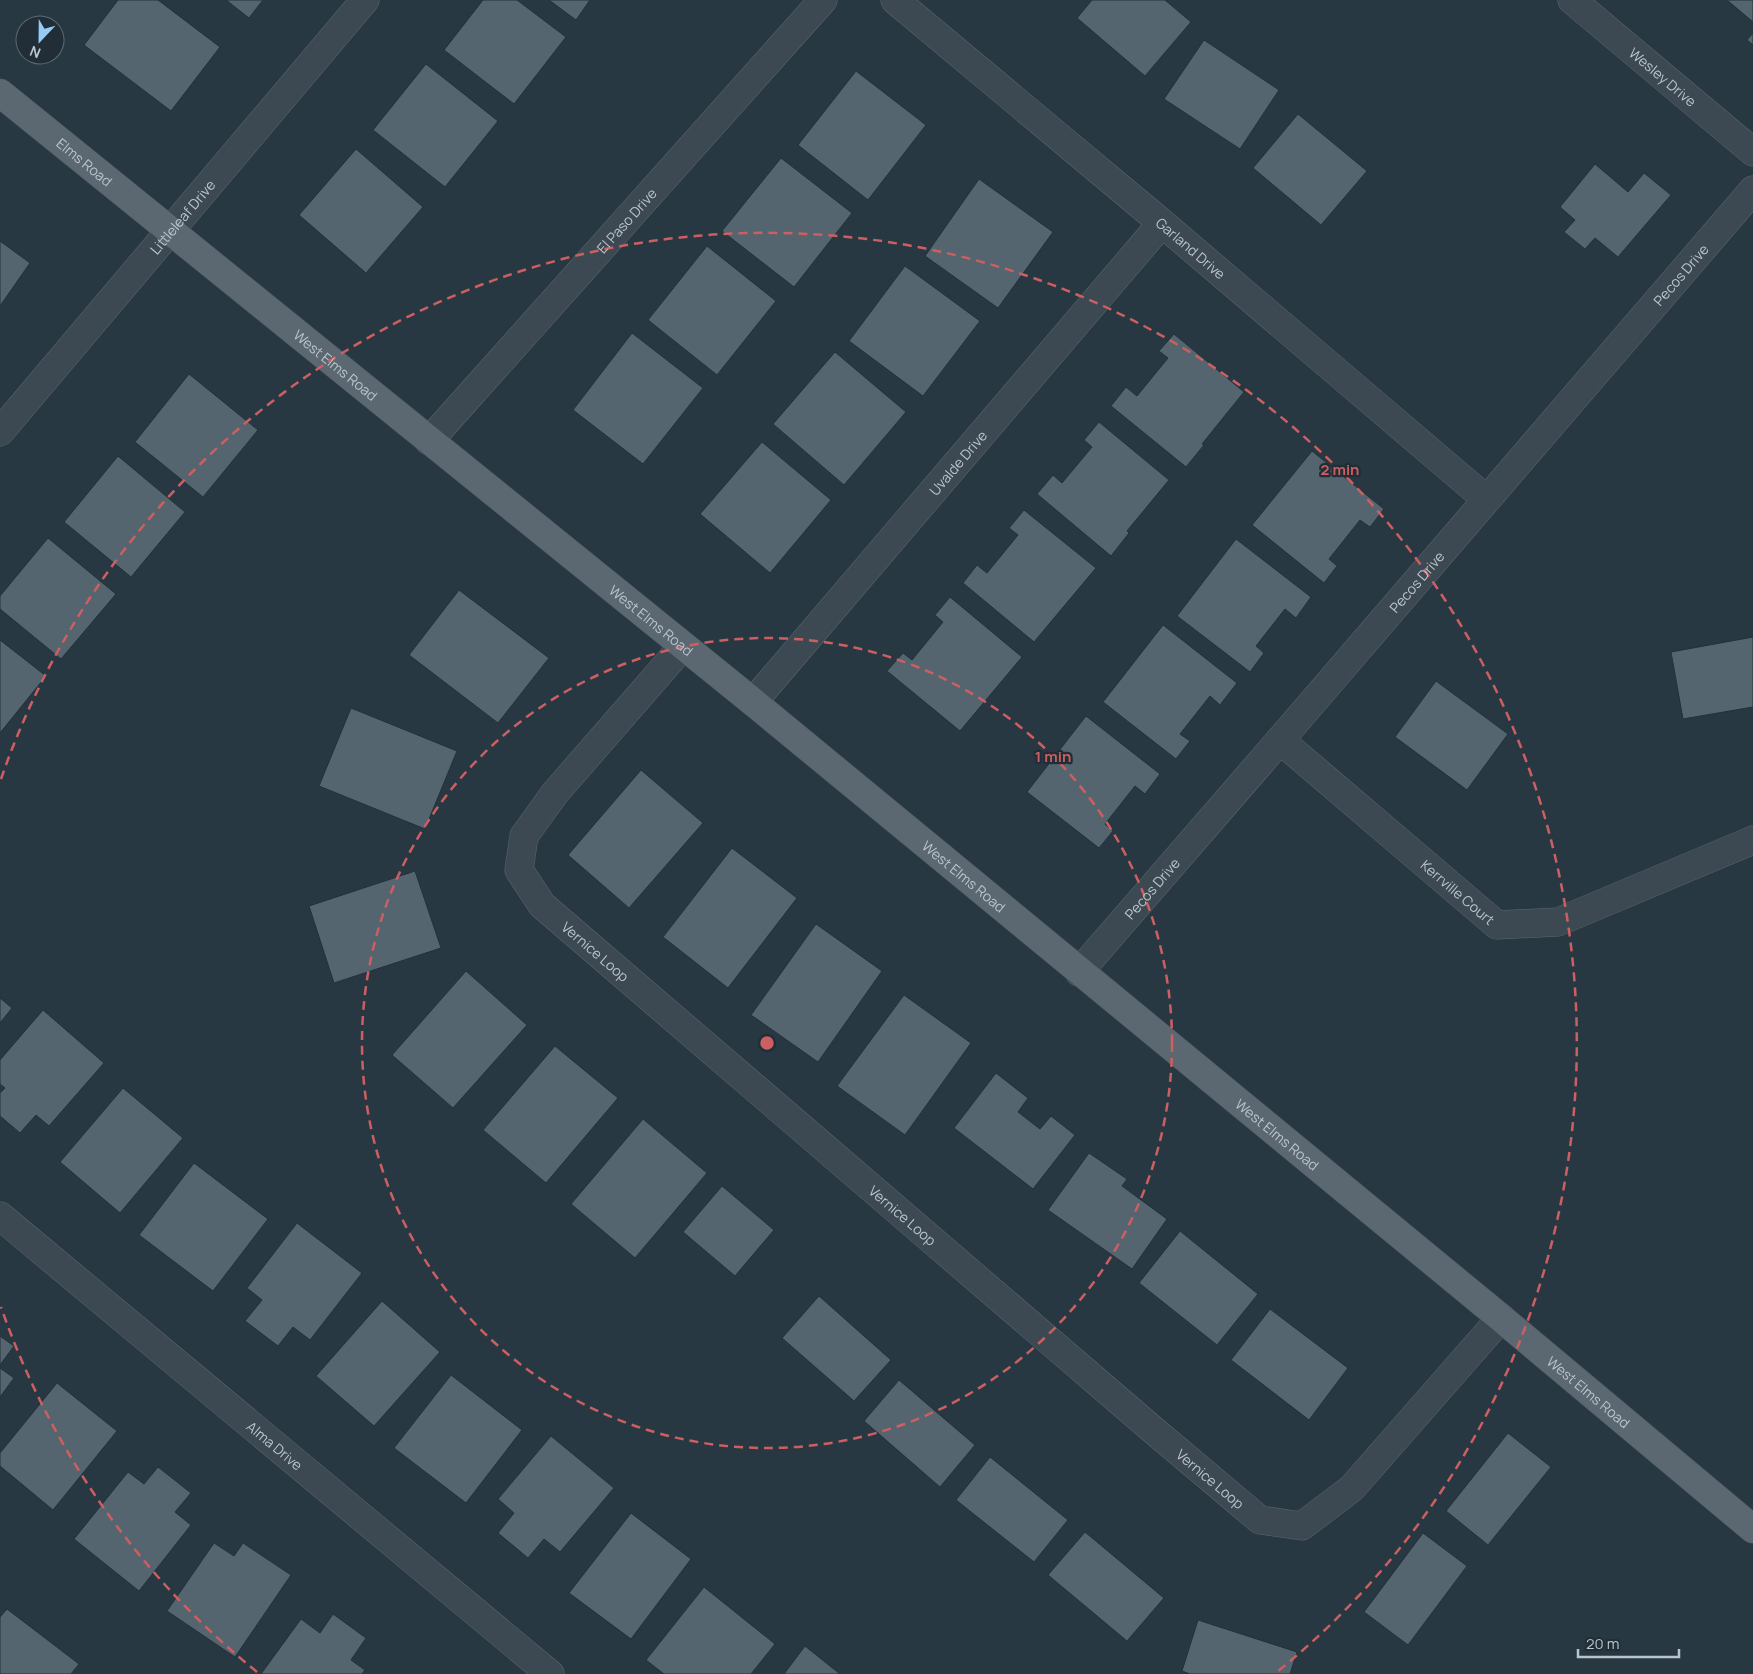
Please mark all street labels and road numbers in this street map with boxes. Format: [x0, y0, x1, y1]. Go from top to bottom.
street label: Wesley Drive [1626, 43, 1701, 110]
street label: Elms Road [53, 133, 117, 190]
street label: Littleleaf Drive [145, 175, 219, 258]
street label: El Paso Drive [592, 184, 660, 257]
street label: Garland Drive [1152, 213, 1230, 283]
street label: Pecos Drive [1649, 240, 1712, 309]
street label: West Elms Road [290, 325, 382, 404]
street label: Uvalde Drive [924, 426, 991, 499]
street label: Pecos Drive [1385, 547, 1448, 616]
street label: West Elms Road [606, 580, 697, 660]
street label: West Elms Road [918, 836, 1010, 916]
street label: Pecos Drive [1120, 853, 1184, 923]
street label: Kerrville Court [1417, 855, 1499, 929]
street label: Vernice Loop [558, 917, 633, 985]
street label: West Elms Road [1232, 1094, 1323, 1174]
street label: Vernice Loop [865, 1181, 941, 1249]
street label: West Elms Road [1543, 1351, 1634, 1432]
street label: Alma Drive [243, 1416, 307, 1474]
street label: Vernice Loop [1173, 1444, 1248, 1512]

